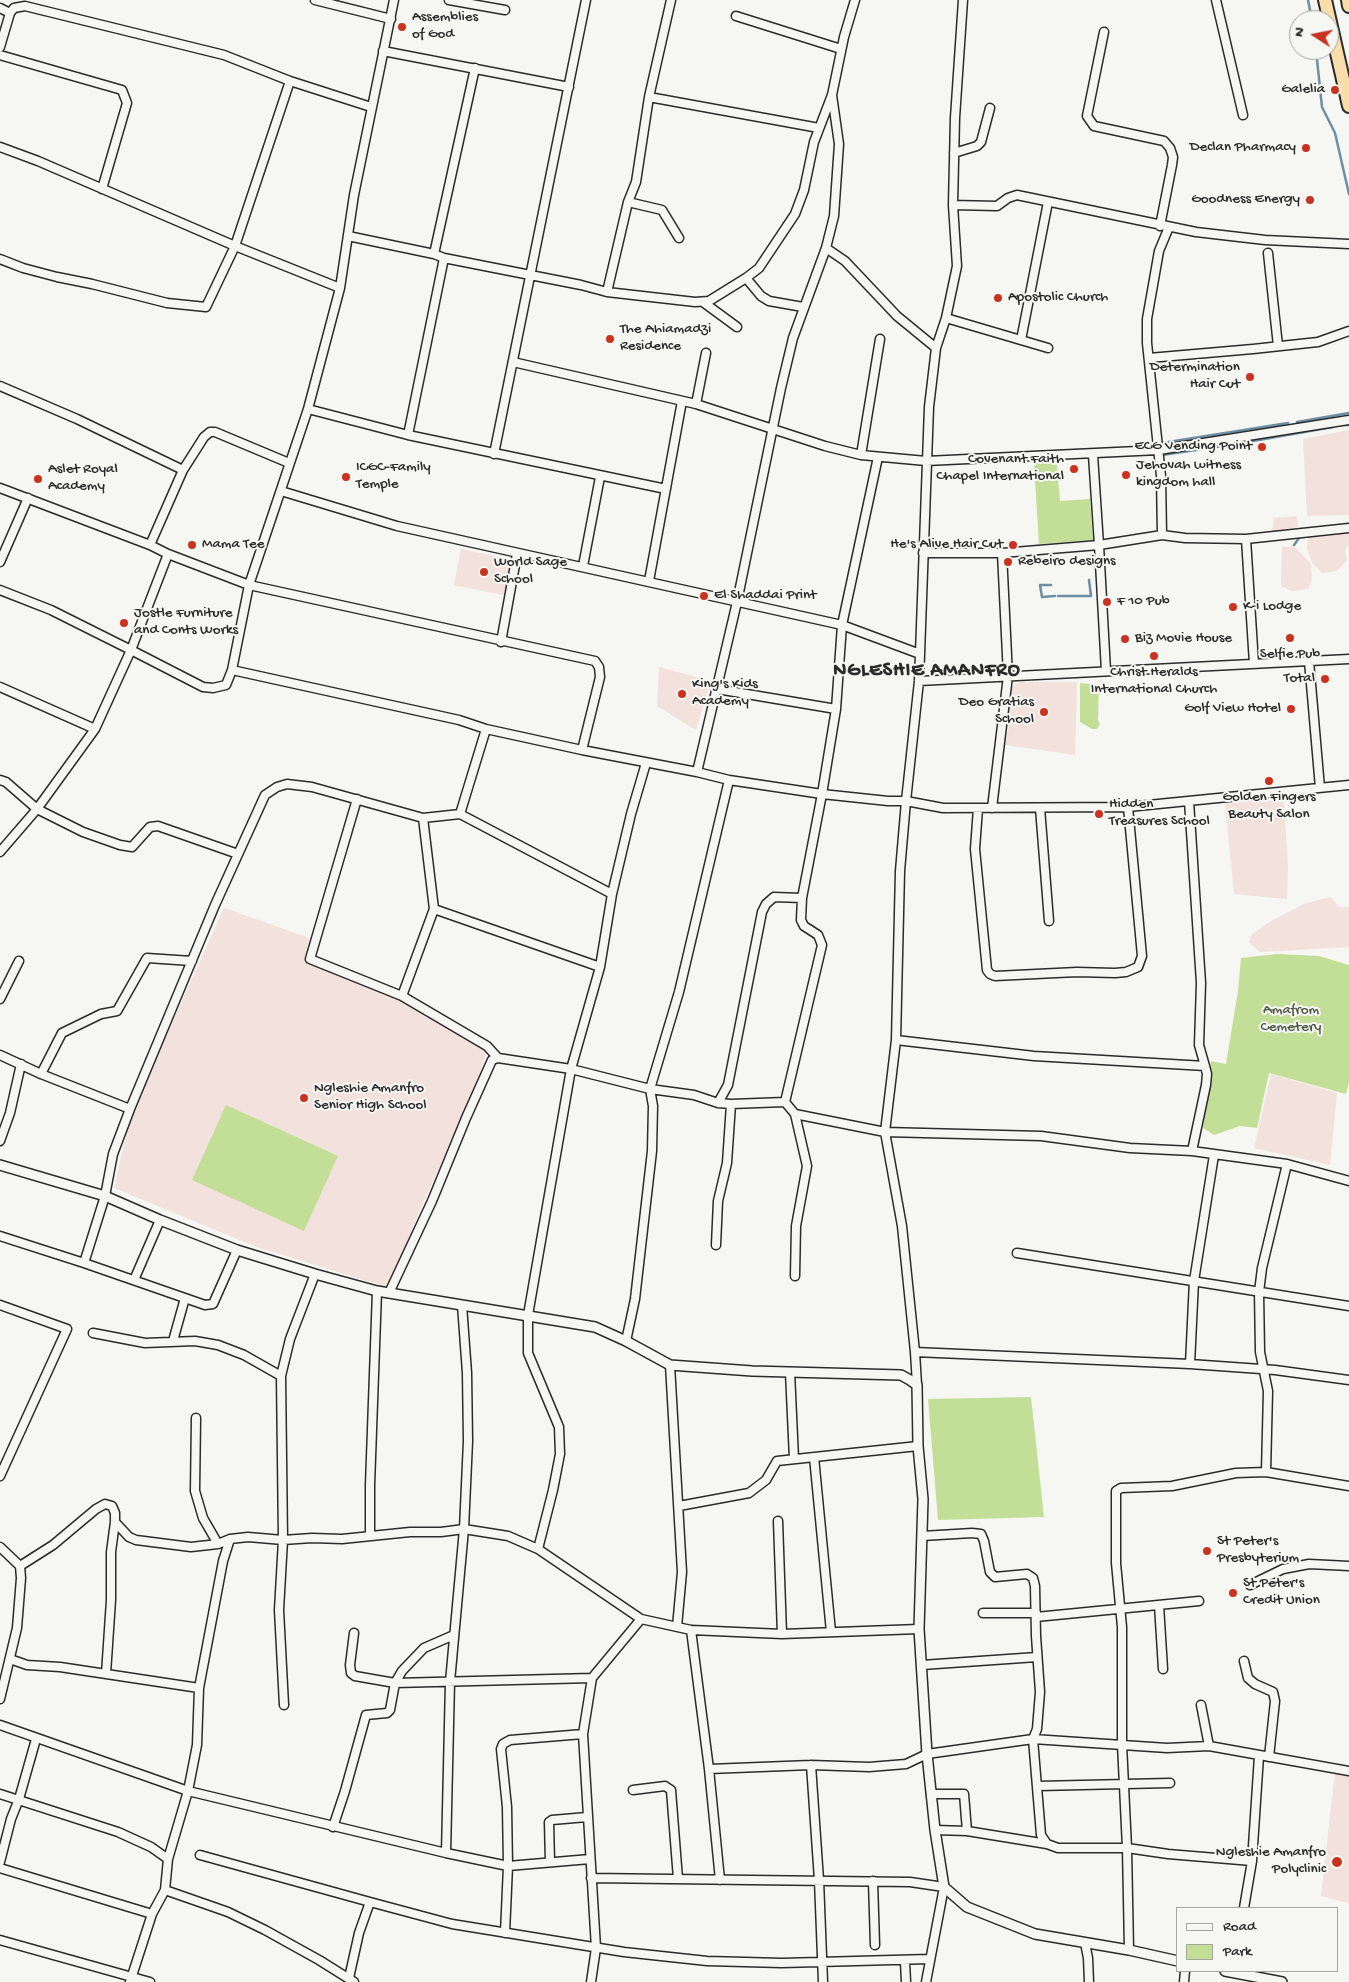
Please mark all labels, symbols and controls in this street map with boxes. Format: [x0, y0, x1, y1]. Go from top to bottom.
place label: Assemblies of God [412, 9, 478, 44]
north arrow [1289, 10, 1339, 60]
marker: Assemblies of God [396, 21, 408, 33]
text: N [1291, 26, 1309, 38]
place label: Galelia [1281, 81, 1325, 99]
marker: Galelia [1329, 84, 1341, 96]
place label: Declan Pharmacy [1190, 139, 1296, 157]
marker: Declan Pharmacy [1300, 142, 1312, 154]
place label: Goodness Energy [1191, 191, 1300, 209]
marker: Goodness Energy [1304, 194, 1316, 206]
place label: Apostolic Church [1008, 289, 1108, 307]
marker: Apostolic Church [992, 292, 1004, 304]
place label: The Ahiamadzi Residence [620, 321, 711, 356]
marker: The Ahiamadzi Residence [604, 333, 616, 345]
place label: Determination Hair Cut [1150, 359, 1240, 394]
marker: Determination Hair Cut [1244, 371, 1256, 383]
place label: ECG Vending Point [1134, 438, 1252, 456]
marker: ECG Vending Point [1256, 441, 1268, 453]
place label: Covenant Faith Chapel International [936, 451, 1064, 486]
place label: Jehovah witness kingdom hall [1136, 457, 1241, 492]
place label: ICGC-Family Temple [356, 459, 431, 494]
place label: Aslet Royal Academy [48, 461, 118, 496]
marker: Covenant Faith Chapel International [1068, 463, 1080, 475]
marker: Jehovah witness kingdom hall [1120, 469, 1132, 481]
marker: ICGC-Family Temple [340, 471, 352, 483]
marker: Aslet Royal Academy [32, 473, 44, 485]
place label: Mama Tee [202, 536, 265, 554]
place label: He's Alive Hair Cut [890, 536, 1003, 554]
marker: Mama Tee [186, 539, 198, 551]
marker: He's Alive Hair Cut [1007, 539, 1019, 551]
place label: Rebeiro designs [1018, 553, 1116, 571]
place label: World Sage School [494, 554, 567, 589]
marker: Rebeiro designs [1002, 556, 1014, 568]
marker: World Sage School [478, 566, 490, 578]
place label: El Shaddai Print [714, 587, 816, 605]
marker: El Shaddai Print [698, 590, 710, 602]
place label: F 10 Pub [1117, 593, 1170, 611]
marker: F 10 Pub [1101, 596, 1113, 608]
place label: K-i Lodge [1243, 598, 1301, 616]
marker: K-i Lodge [1227, 601, 1239, 613]
place label: Jostle Furniture and Conts Works [134, 605, 238, 640]
marker: Jostle Furniture and Conts Works [118, 617, 130, 629]
place label: Biz Movie House [1135, 630, 1232, 648]
marker: Selfie Pub [1284, 632, 1296, 644]
marker: Biz Movie House [1119, 633, 1131, 645]
place label: Selfie Pub [1260, 646, 1320, 664]
marker: Christ Heralds International Church [1148, 650, 1160, 662]
district label: NGLESHIE AMANFRO [831, 660, 1023, 684]
place label: Christ Heralds International Church [1091, 664, 1217, 699]
place label: Total [1284, 670, 1315, 688]
marker: Total [1319, 673, 1331, 685]
place label: King's Kids Academy [692, 676, 758, 711]
marker: King's Kids Academy [676, 688, 688, 700]
place label: Deo Gratias School [959, 694, 1034, 729]
place label: Golf View Hotel [1184, 700, 1281, 718]
marker: Golf View Hotel [1285, 703, 1297, 715]
marker: Deo Gratias School [1038, 706, 1050, 718]
marker: Golden Fingers Beauty Salon [1263, 775, 1275, 787]
place label: Golden Fingers Beauty Salon [1223, 789, 1315, 824]
place label: Hidden Treasures School [1109, 796, 1210, 831]
marker: Hidden Treasures School [1093, 808, 1105, 820]
park label: Amafrom Cemetery [1261, 1002, 1321, 1037]
place label: Ngleshie Amanfro Senior High School [314, 1080, 427, 1115]
marker: Ngleshie Amanfro Senior High School [298, 1092, 310, 1104]
place label: St Peter's Presbyterium [1217, 1533, 1299, 1568]
marker: St Peter's Presbyterium [1201, 1545, 1213, 1557]
place label: St Peter's Credit Union [1243, 1575, 1320, 1610]
marker: St Peter's Credit Union [1227, 1587, 1239, 1599]
place label: Ngleshie Amanfro Polyclinic [1216, 1844, 1326, 1879]
marker: Ngleshie Amanfro Polyclinic [1330, 1855, 1344, 1869]
legend [1176, 1907, 1339, 1972]
text: Road [1223, 1918, 1256, 1936]
text: Park [1223, 1943, 1252, 1961]

